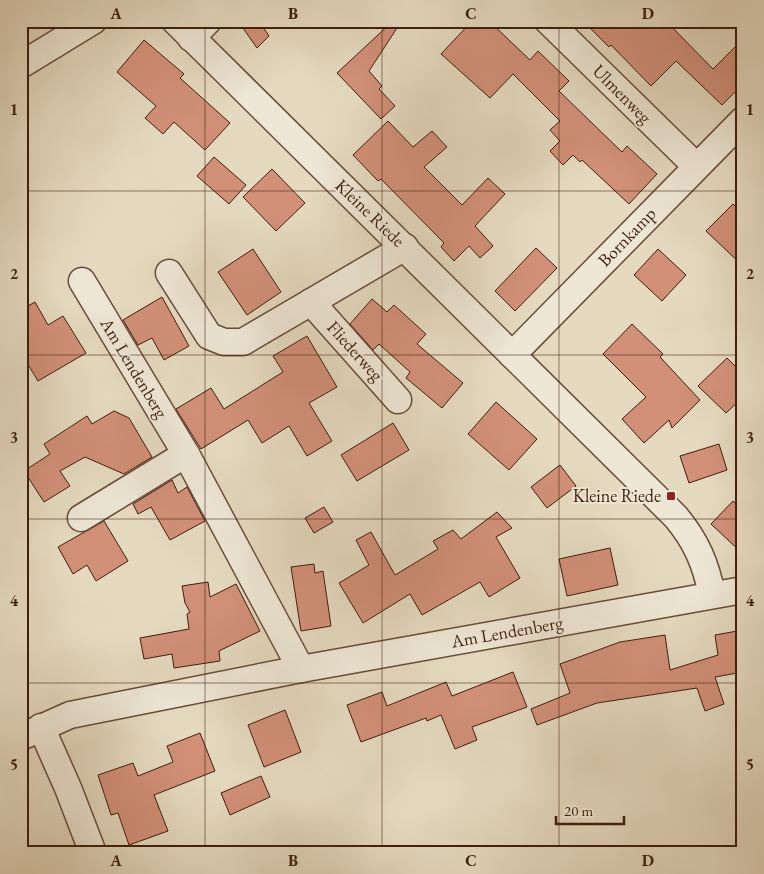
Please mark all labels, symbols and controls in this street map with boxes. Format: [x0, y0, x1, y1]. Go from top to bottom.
text: A [109, 3, 122, 24]
text: B [288, 3, 298, 24]
text: C [465, 3, 477, 24]
text: D [642, 3, 654, 24]
street label: Ulmenweg [588, 59, 657, 128]
text: 1 [10, 99, 18, 120]
text: 1 [746, 99, 754, 120]
street label: Kleine Riede [331, 174, 410, 252]
street label: Bornkamp [593, 202, 661, 271]
text: 2 [10, 263, 19, 284]
text: 2 [746, 263, 755, 284]
street label: Am Lendenberg [95, 313, 173, 422]
street label: Fliederweg [322, 316, 389, 386]
text: 3 [10, 427, 18, 448]
text: 3 [746, 427, 754, 448]
place label: Kleine Riede [573, 484, 661, 507]
marker: Kleine Riede [665, 490, 677, 502]
text: 4 [10, 590, 19, 611]
text: 4 [746, 590, 755, 611]
street label: Am Lendenberg [448, 610, 565, 653]
text: 5 [10, 754, 18, 775]
text: 5 [746, 754, 754, 775]
scale bar [556, 794, 624, 826]
text: 20 m [564, 801, 593, 820]
text: A [109, 850, 122, 871]
text: B [288, 850, 298, 871]
text: C [465, 850, 477, 871]
text: D [642, 850, 654, 871]

